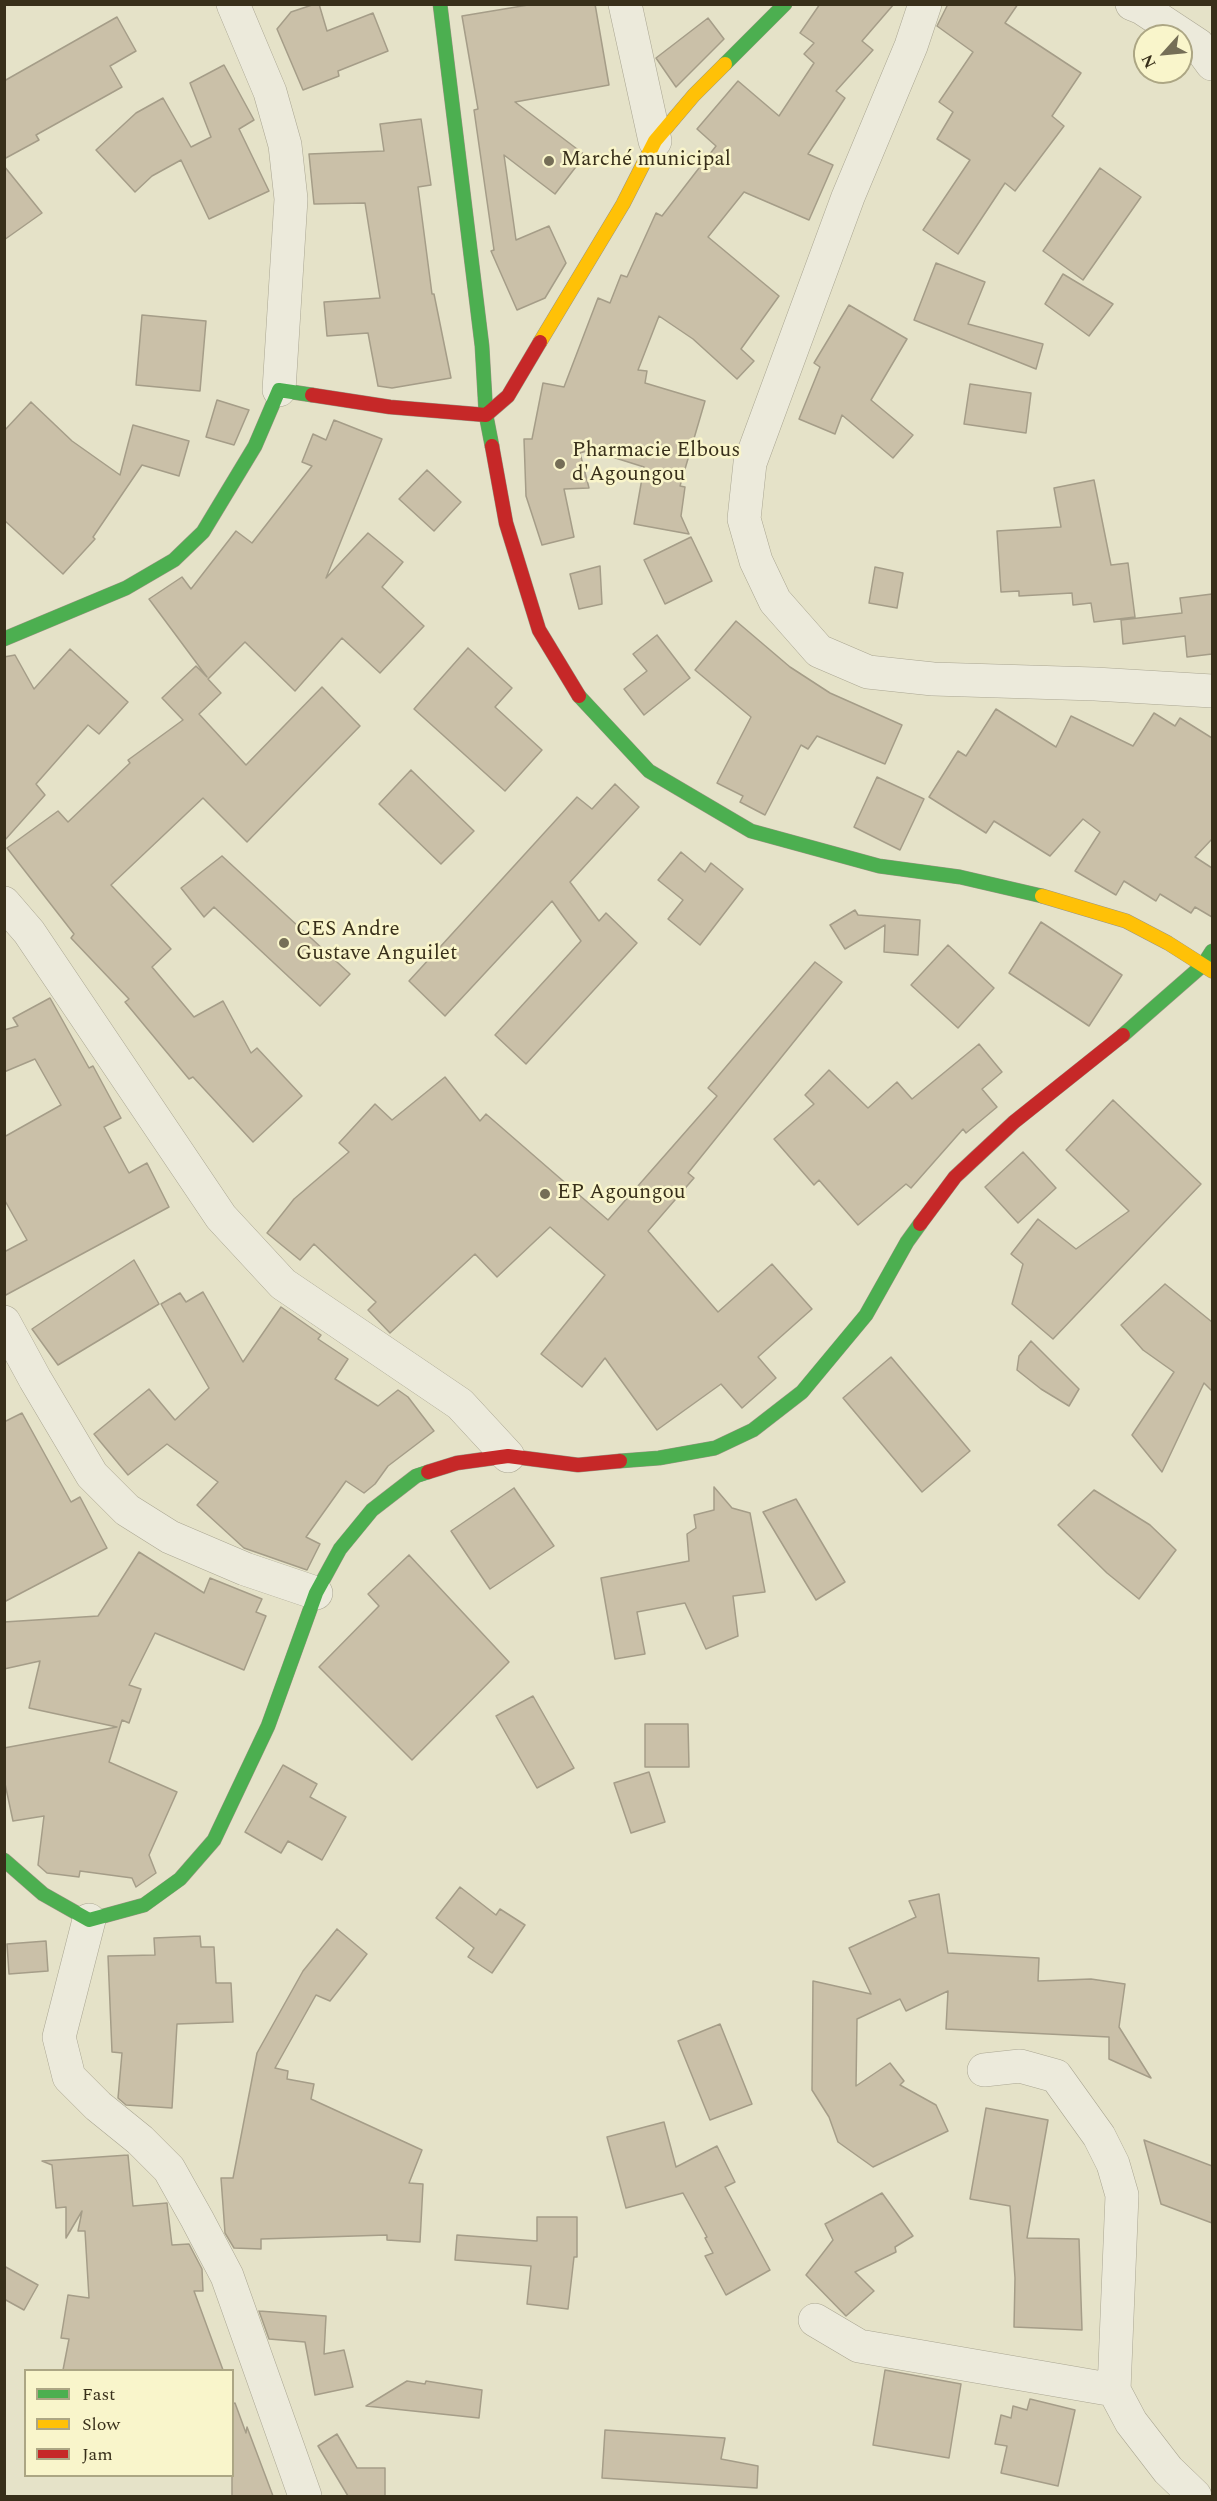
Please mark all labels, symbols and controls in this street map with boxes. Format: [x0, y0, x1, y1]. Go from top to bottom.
north arrow [1133, 24, 1193, 84]
text: N [1135, 50, 1162, 73]
place label: Marché municipal [561, 148, 731, 174]
marker: Marché municipal [542, 154, 556, 168]
place label: Pharmacie Elbous d'Agoungou [572, 439, 740, 489]
marker: Pharmacie Elbous d'Agoungou [553, 457, 567, 471]
place label: CES Andre Gustave Anguilet [296, 918, 457, 968]
marker: CES Andre Gustave Anguilet [277, 936, 291, 950]
place label: EP Agoungou [557, 1181, 686, 1207]
marker: EP Agoungou [538, 1187, 552, 1201]
legend [24, 2369, 234, 2477]
text: Fast [82, 2381, 115, 2408]
text: Slow [82, 2411, 120, 2438]
text: Jam [82, 2441, 113, 2468]

